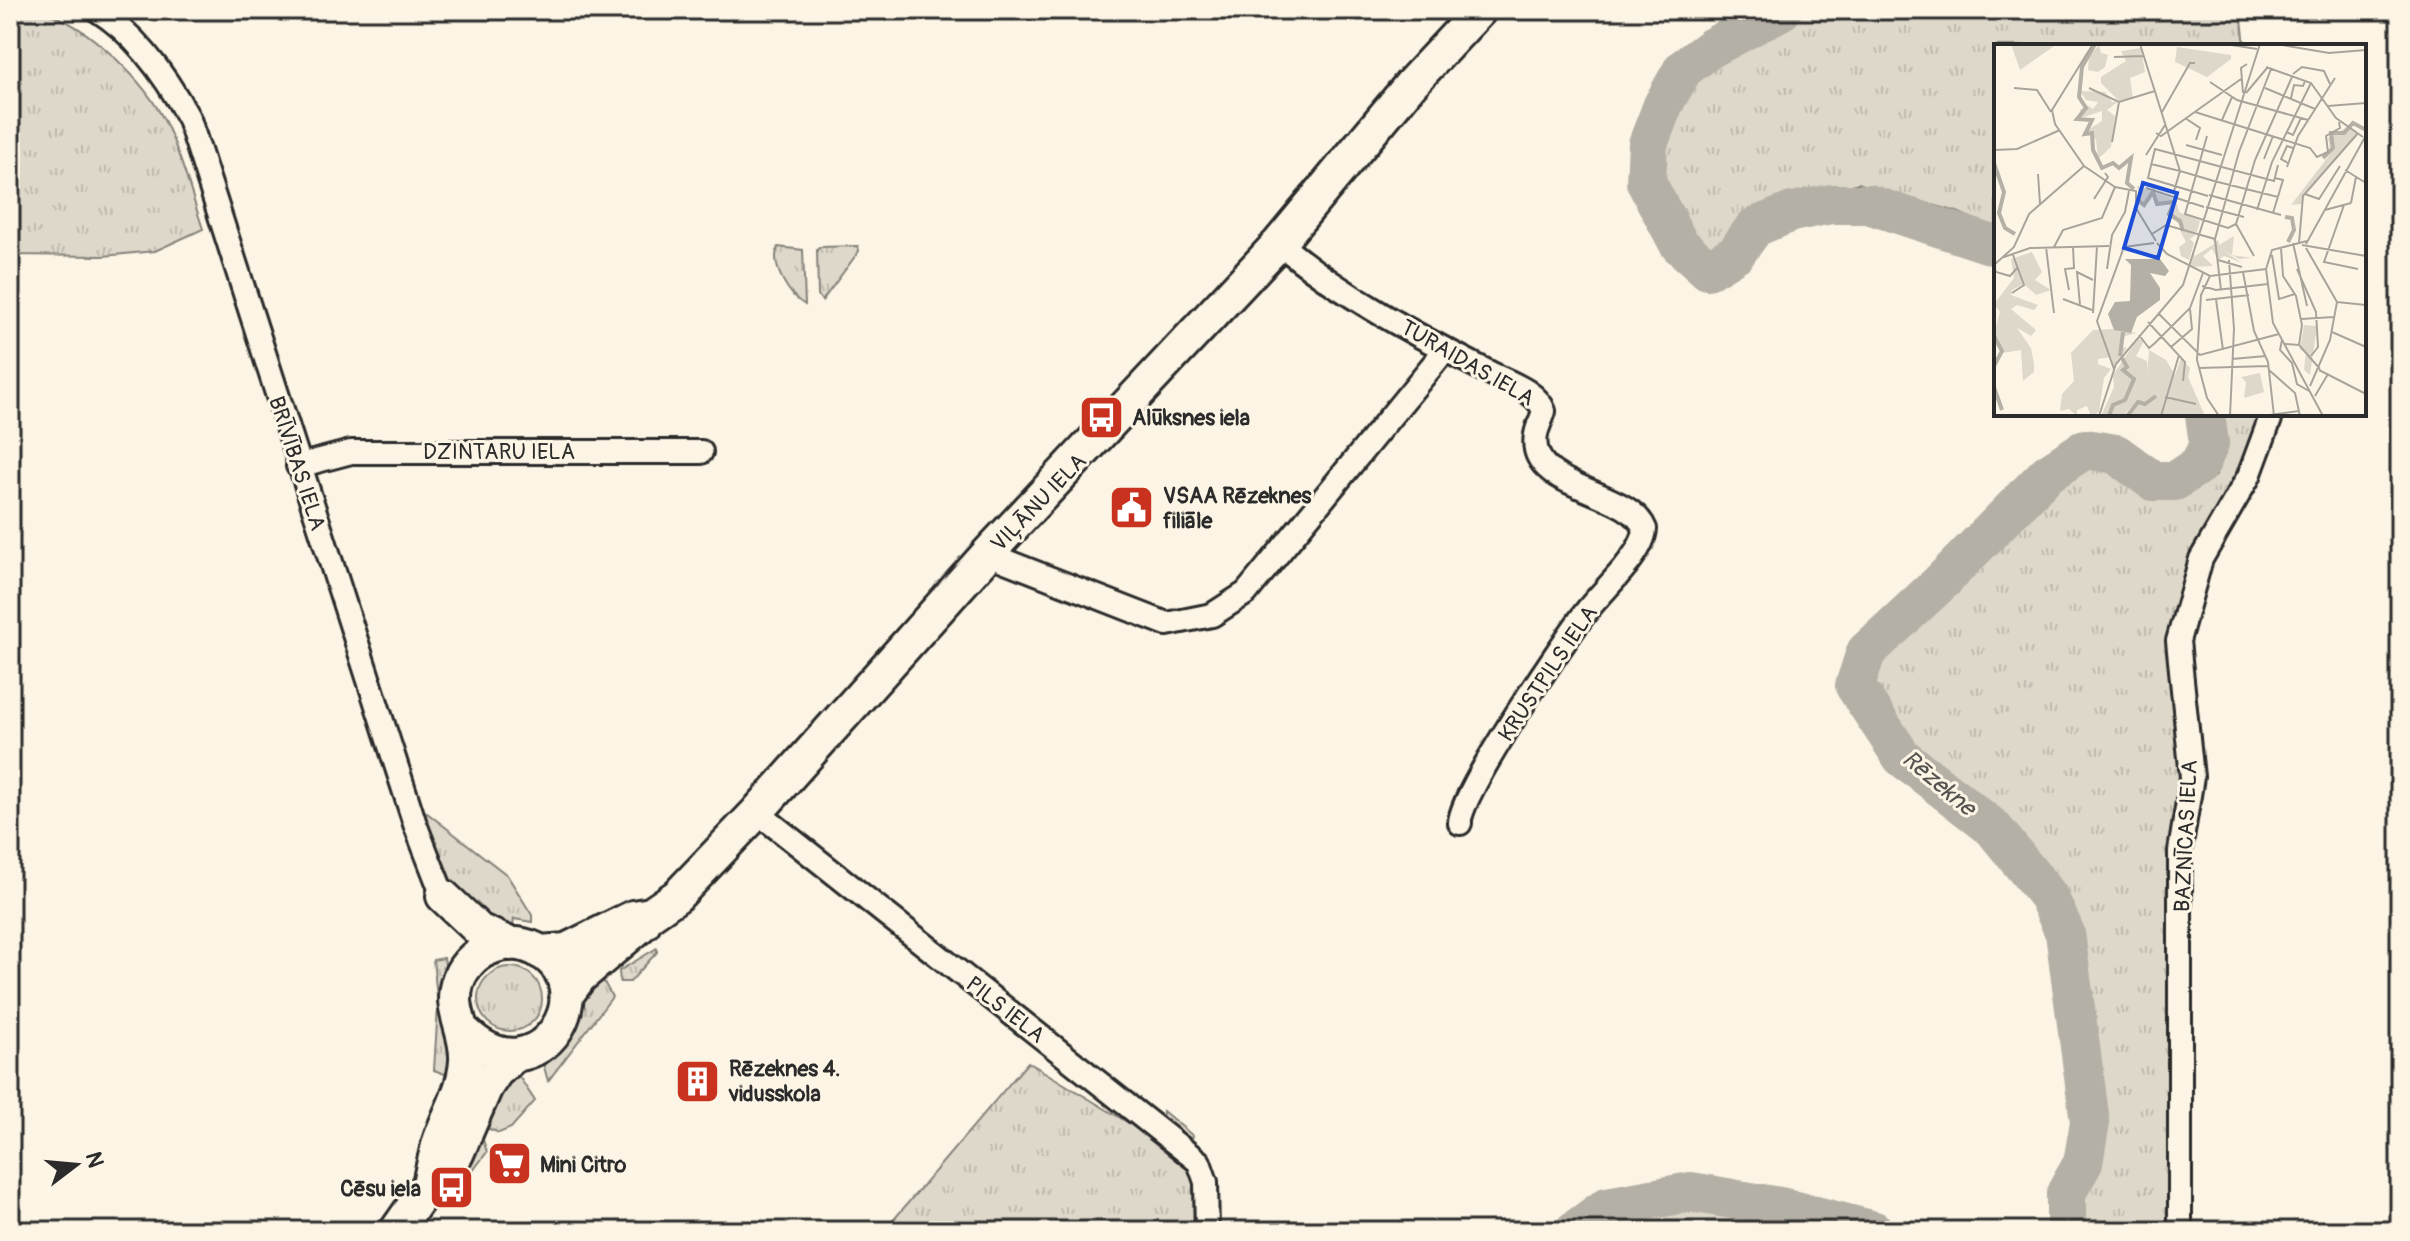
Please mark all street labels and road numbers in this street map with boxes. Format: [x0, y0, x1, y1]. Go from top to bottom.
street label: TURAIDAS IELA [1396, 313, 1539, 412]
street label: BRĪVĪBAS IELA [262, 393, 332, 534]
street label: DZINTARU IELA [423, 438, 575, 466]
street label: VIĻĀNU IELA [985, 448, 1093, 558]
street label: KRUSTPILS IELA [1492, 600, 1604, 747]
street label: BAZNĪCAS IELA [2168, 759, 2204, 913]
street label: PILS IELA [960, 970, 1051, 1049]

